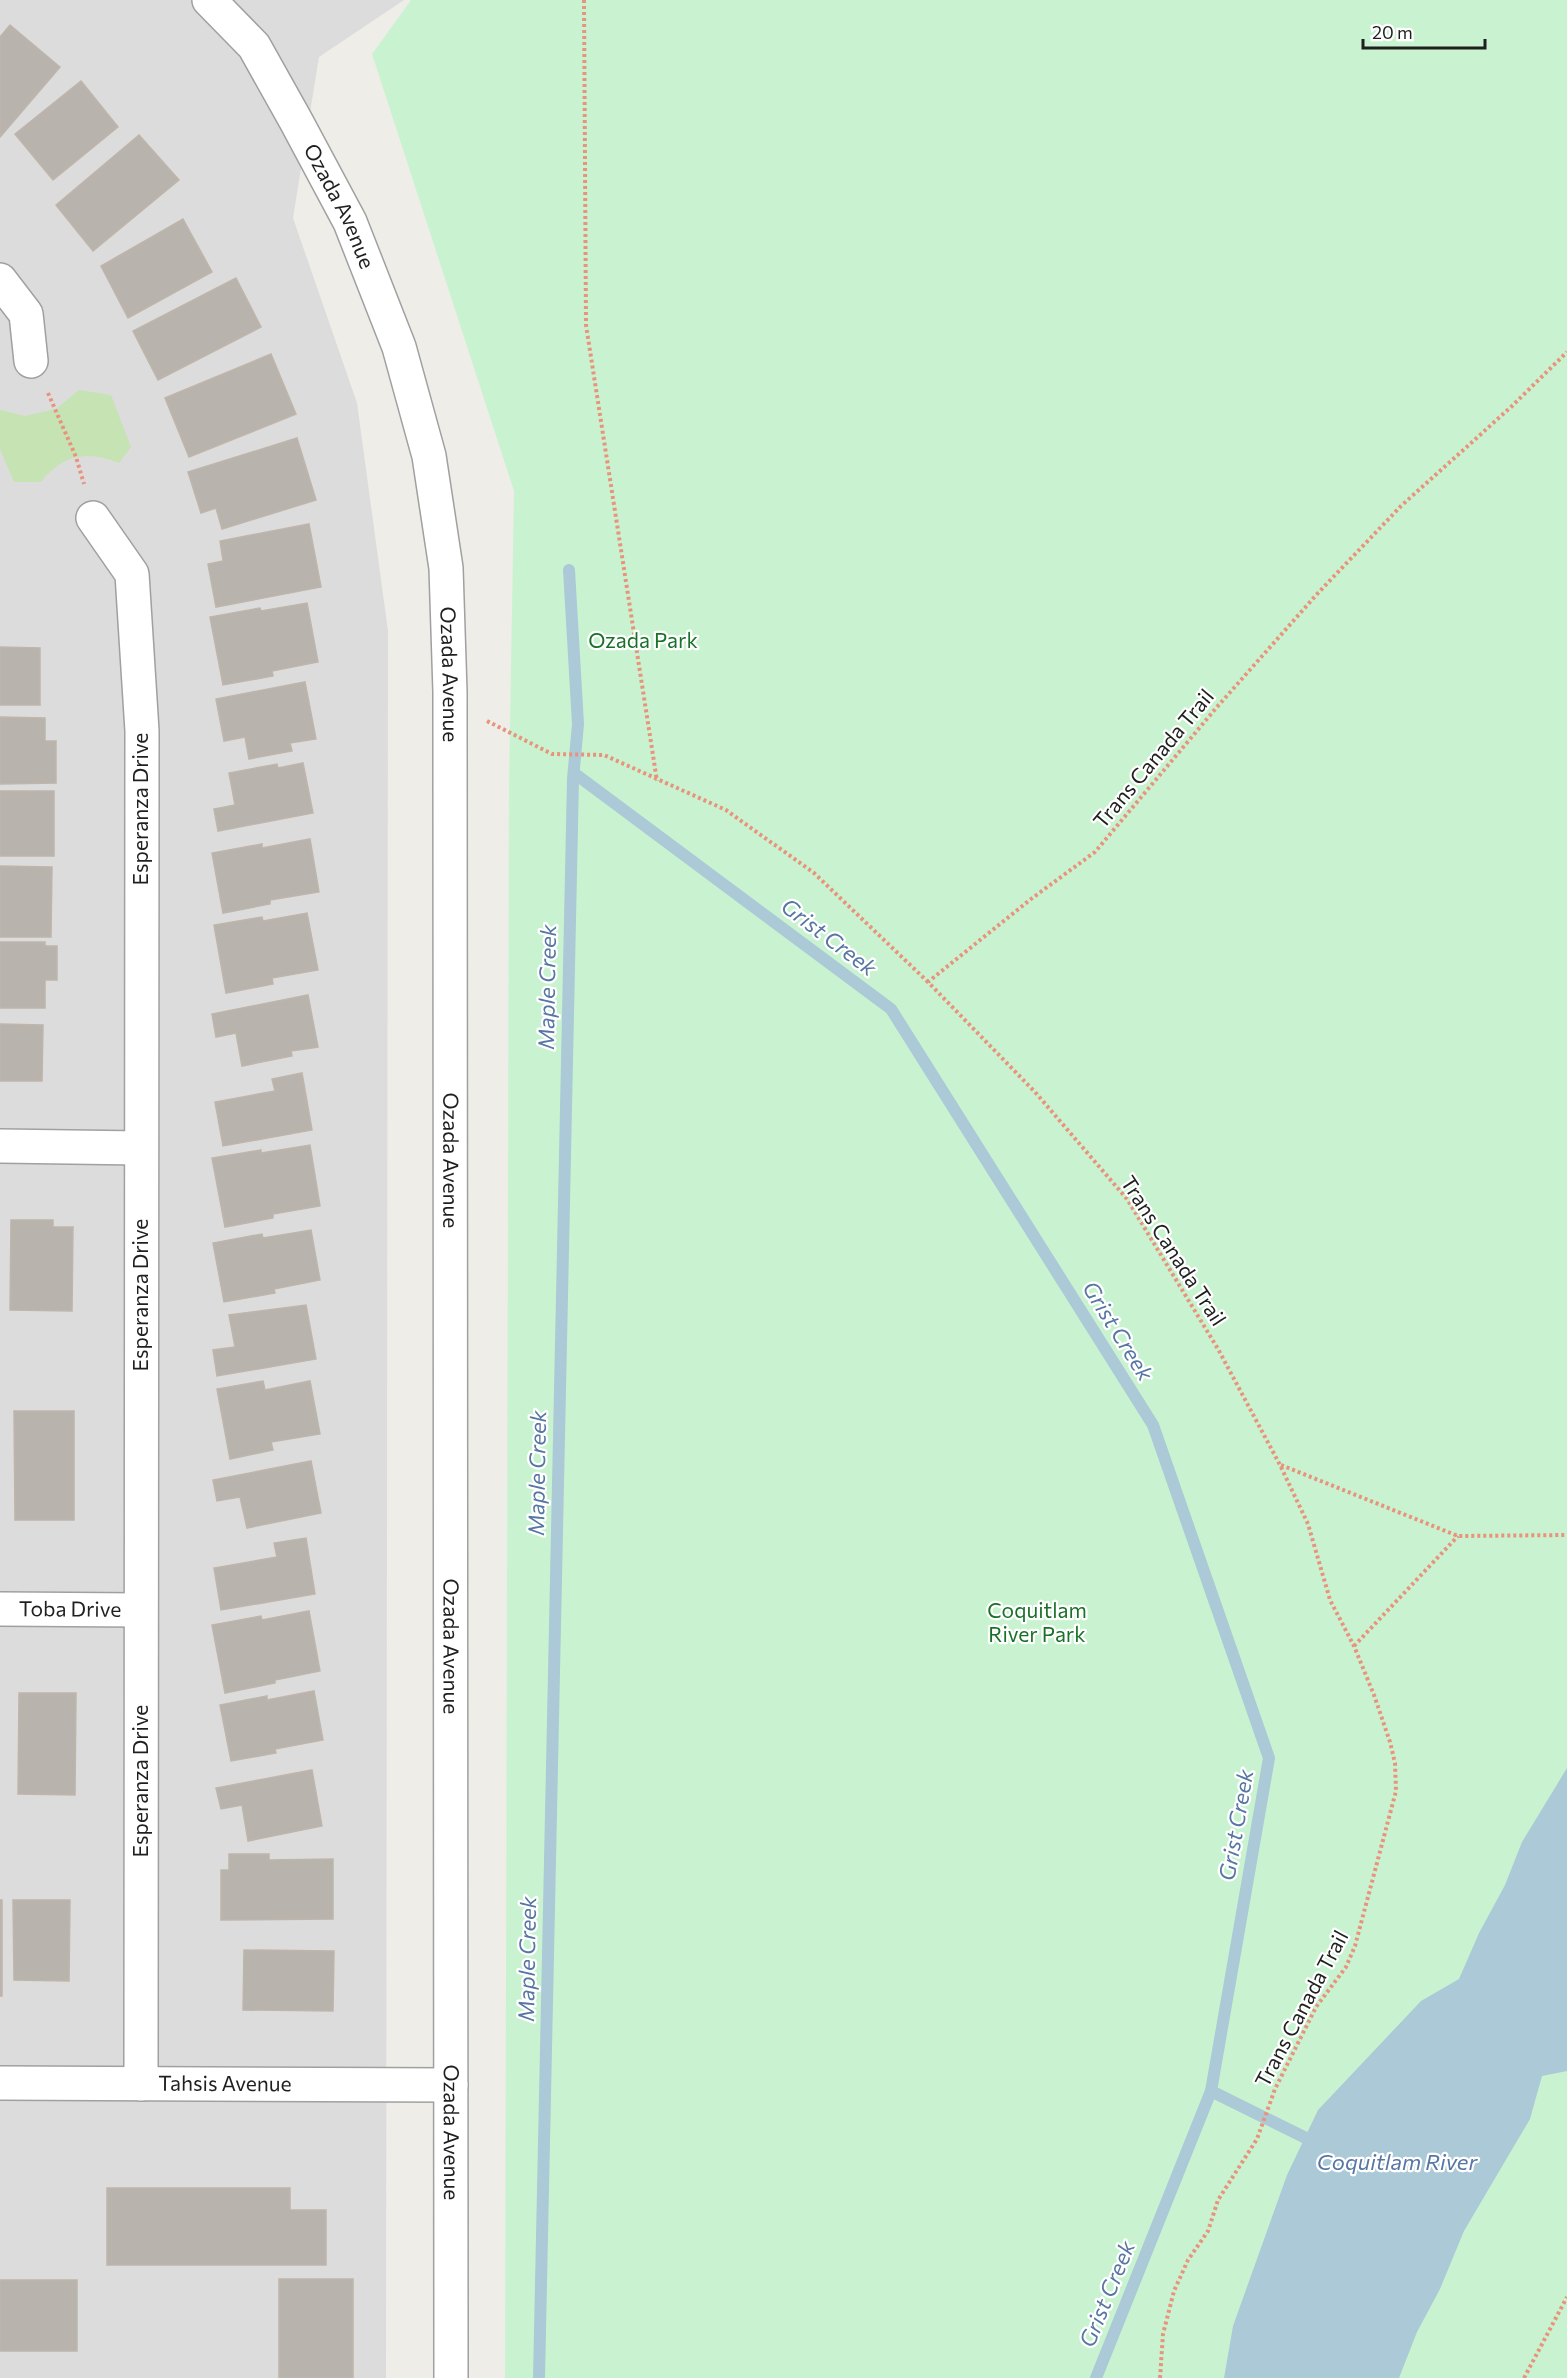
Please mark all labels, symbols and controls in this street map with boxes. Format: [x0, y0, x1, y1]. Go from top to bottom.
scale bar [1363, 12, 1484, 50]
text: 20 m [1372, 21, 1413, 43]
street label: Ozada Avenue [299, 139, 381, 272]
street label: Ozada Avenue [436, 606, 464, 742]
park label: Ozada Park [588, 627, 698, 652]
street label: Trans Canada Trail [1087, 684, 1218, 833]
street label: Esperanza Drive [127, 733, 152, 885]
water label: Grist Creek [776, 892, 883, 982]
water label: Maple Creek [532, 923, 561, 1050]
street label: Ozada Avenue [439, 1093, 464, 1228]
street label: Trans Canada Trail [1117, 1171, 1232, 1330]
street label: Esperanza Drive [127, 1219, 152, 1371]
water label: Grist Creek [1077, 1276, 1160, 1386]
water label: Maple Creek [522, 1409, 551, 1536]
street label: Ozada Avenue [440, 1579, 465, 1714]
street label: Toba Drive [19, 1595, 121, 1621]
park label: Coquitlam River Park [987, 1597, 1087, 1646]
street label: Esperanza Drive [127, 1705, 152, 1857]
water label: Grist Creek [1212, 1766, 1259, 1883]
water label: Maple Creek [512, 1895, 541, 2022]
street label: Trans Canada Trail [1249, 1926, 1352, 2091]
street label: Ozada Avenue [440, 2065, 465, 2200]
street label: Tahsis Avenue [158, 2070, 292, 2095]
water label: Coquitlam River [1317, 2148, 1478, 2175]
water label: Grist Creek [1073, 2236, 1141, 2351]

